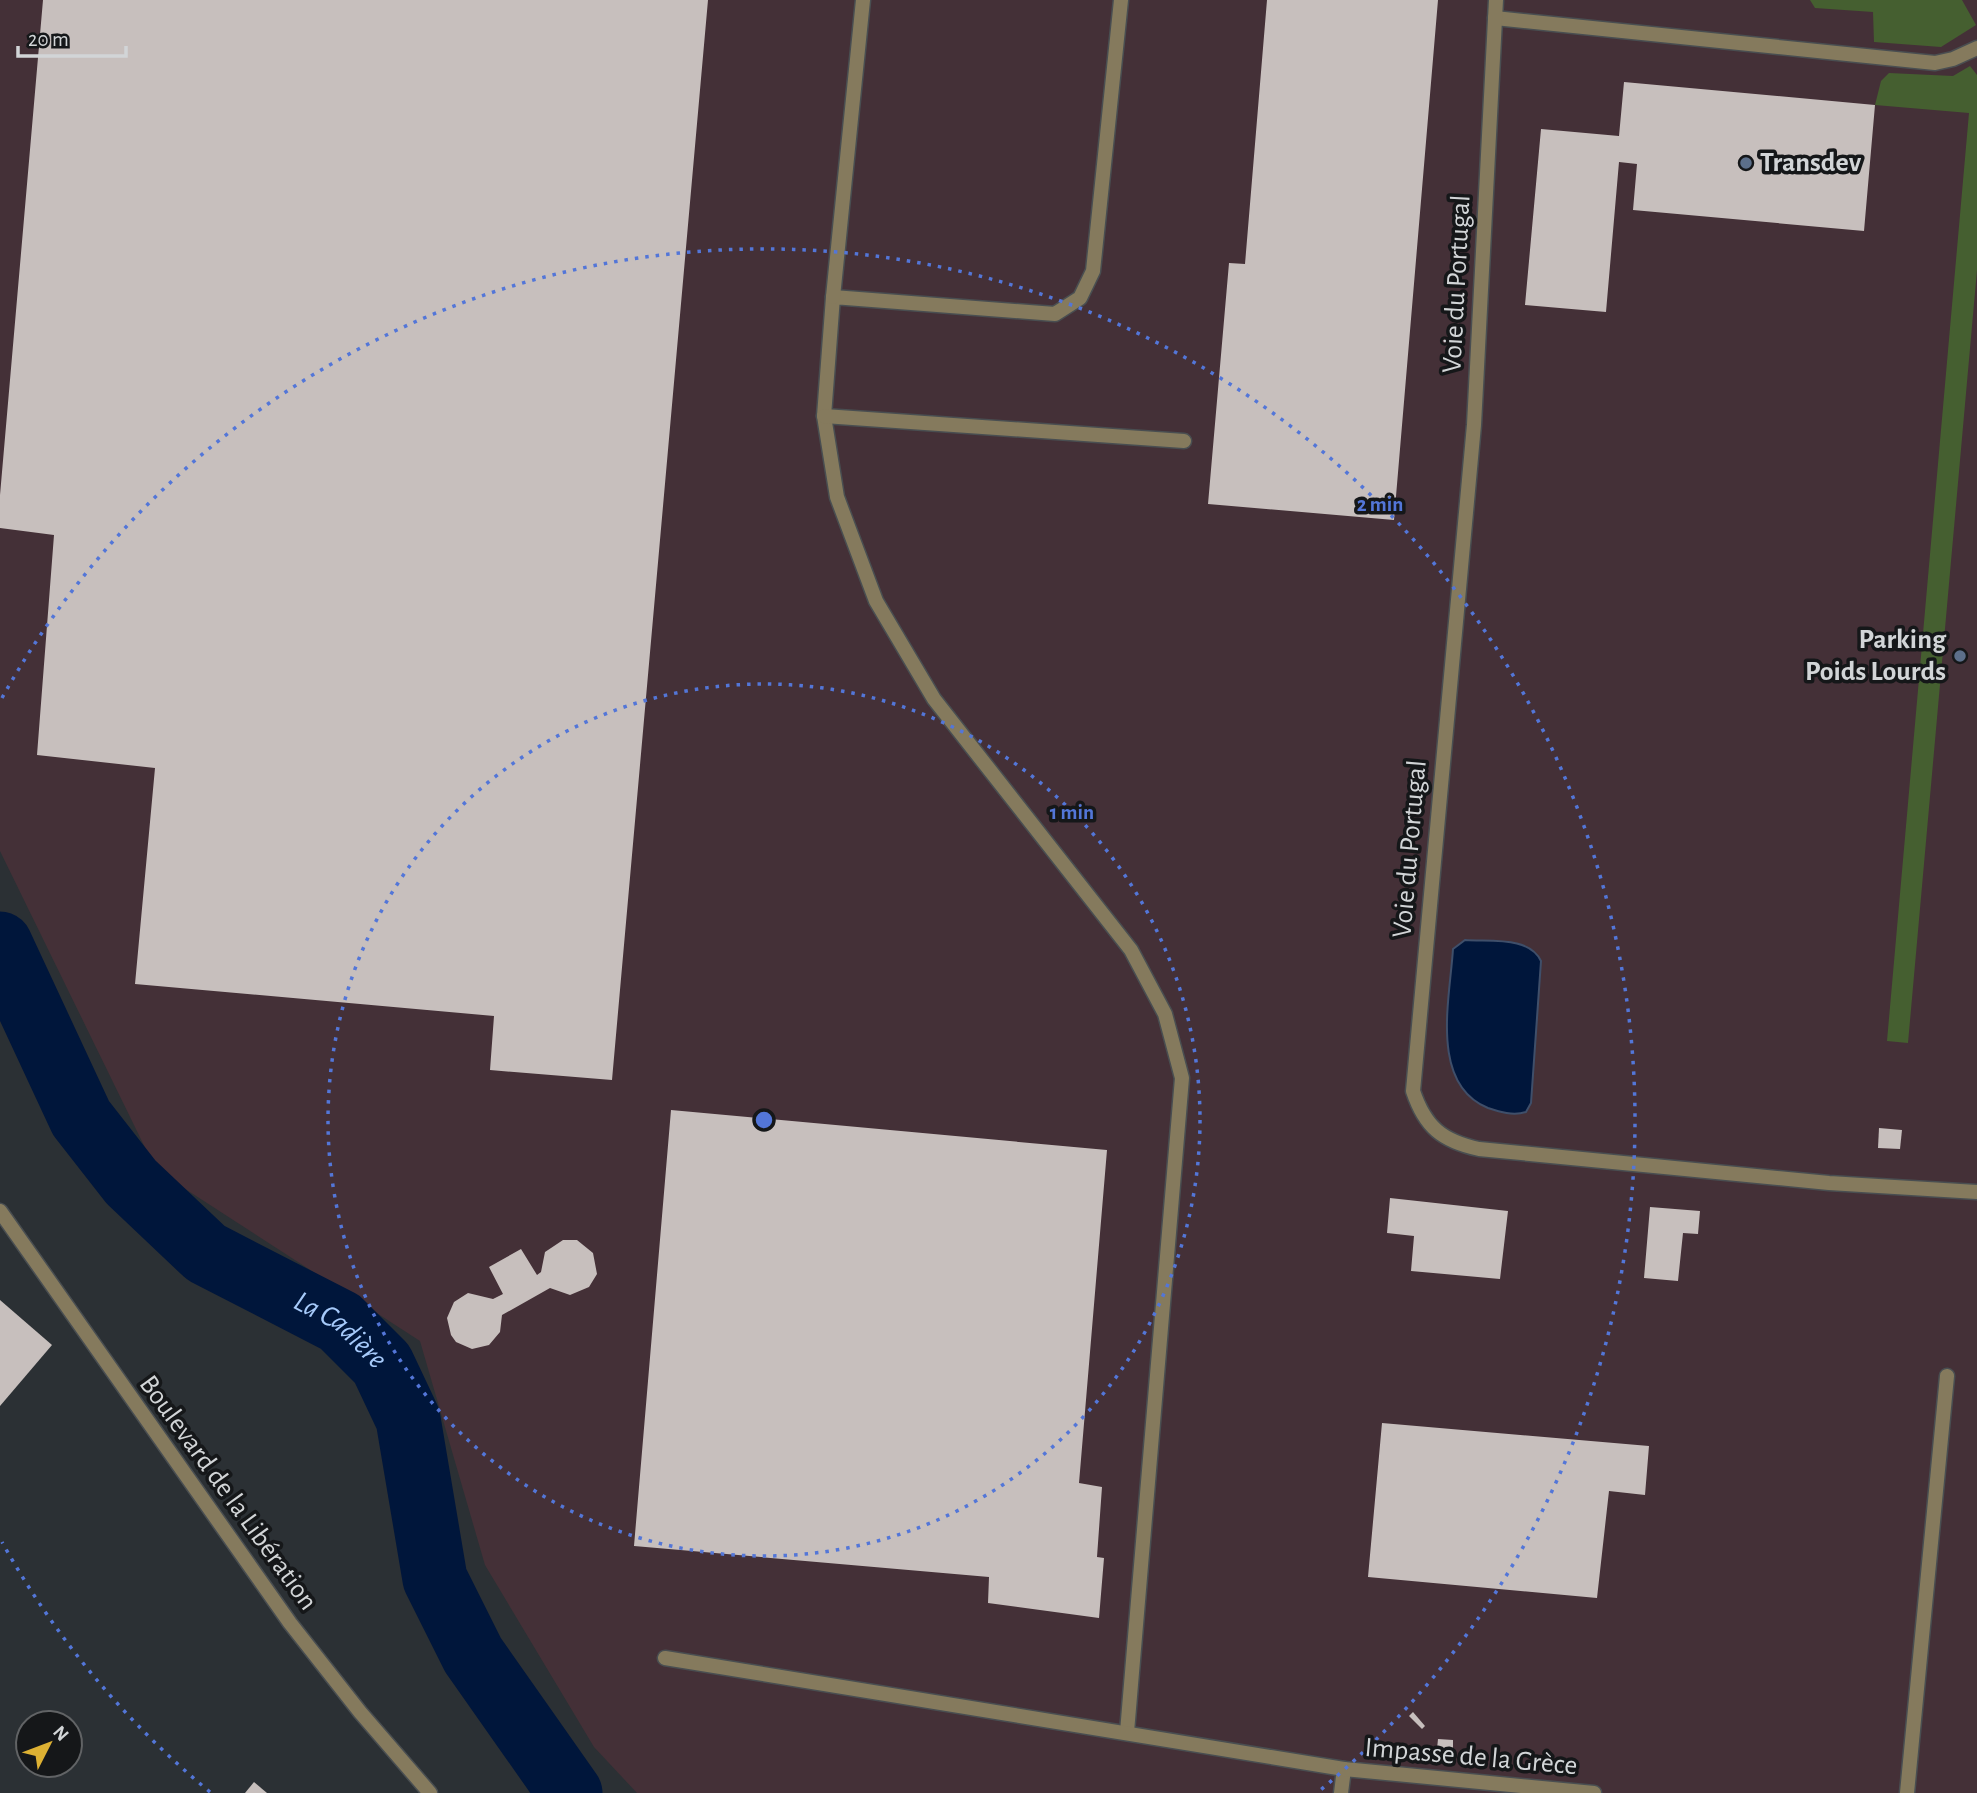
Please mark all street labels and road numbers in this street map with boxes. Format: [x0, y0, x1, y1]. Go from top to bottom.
street label: Voie du Portugal [1438, 194, 1476, 374]
street label: Voie du Portugal [1388, 759, 1432, 939]
street label: Boulevard de la Libération [134, 1371, 322, 1615]
street label: Impasse de la Grèce [1363, 1734, 1579, 1780]

